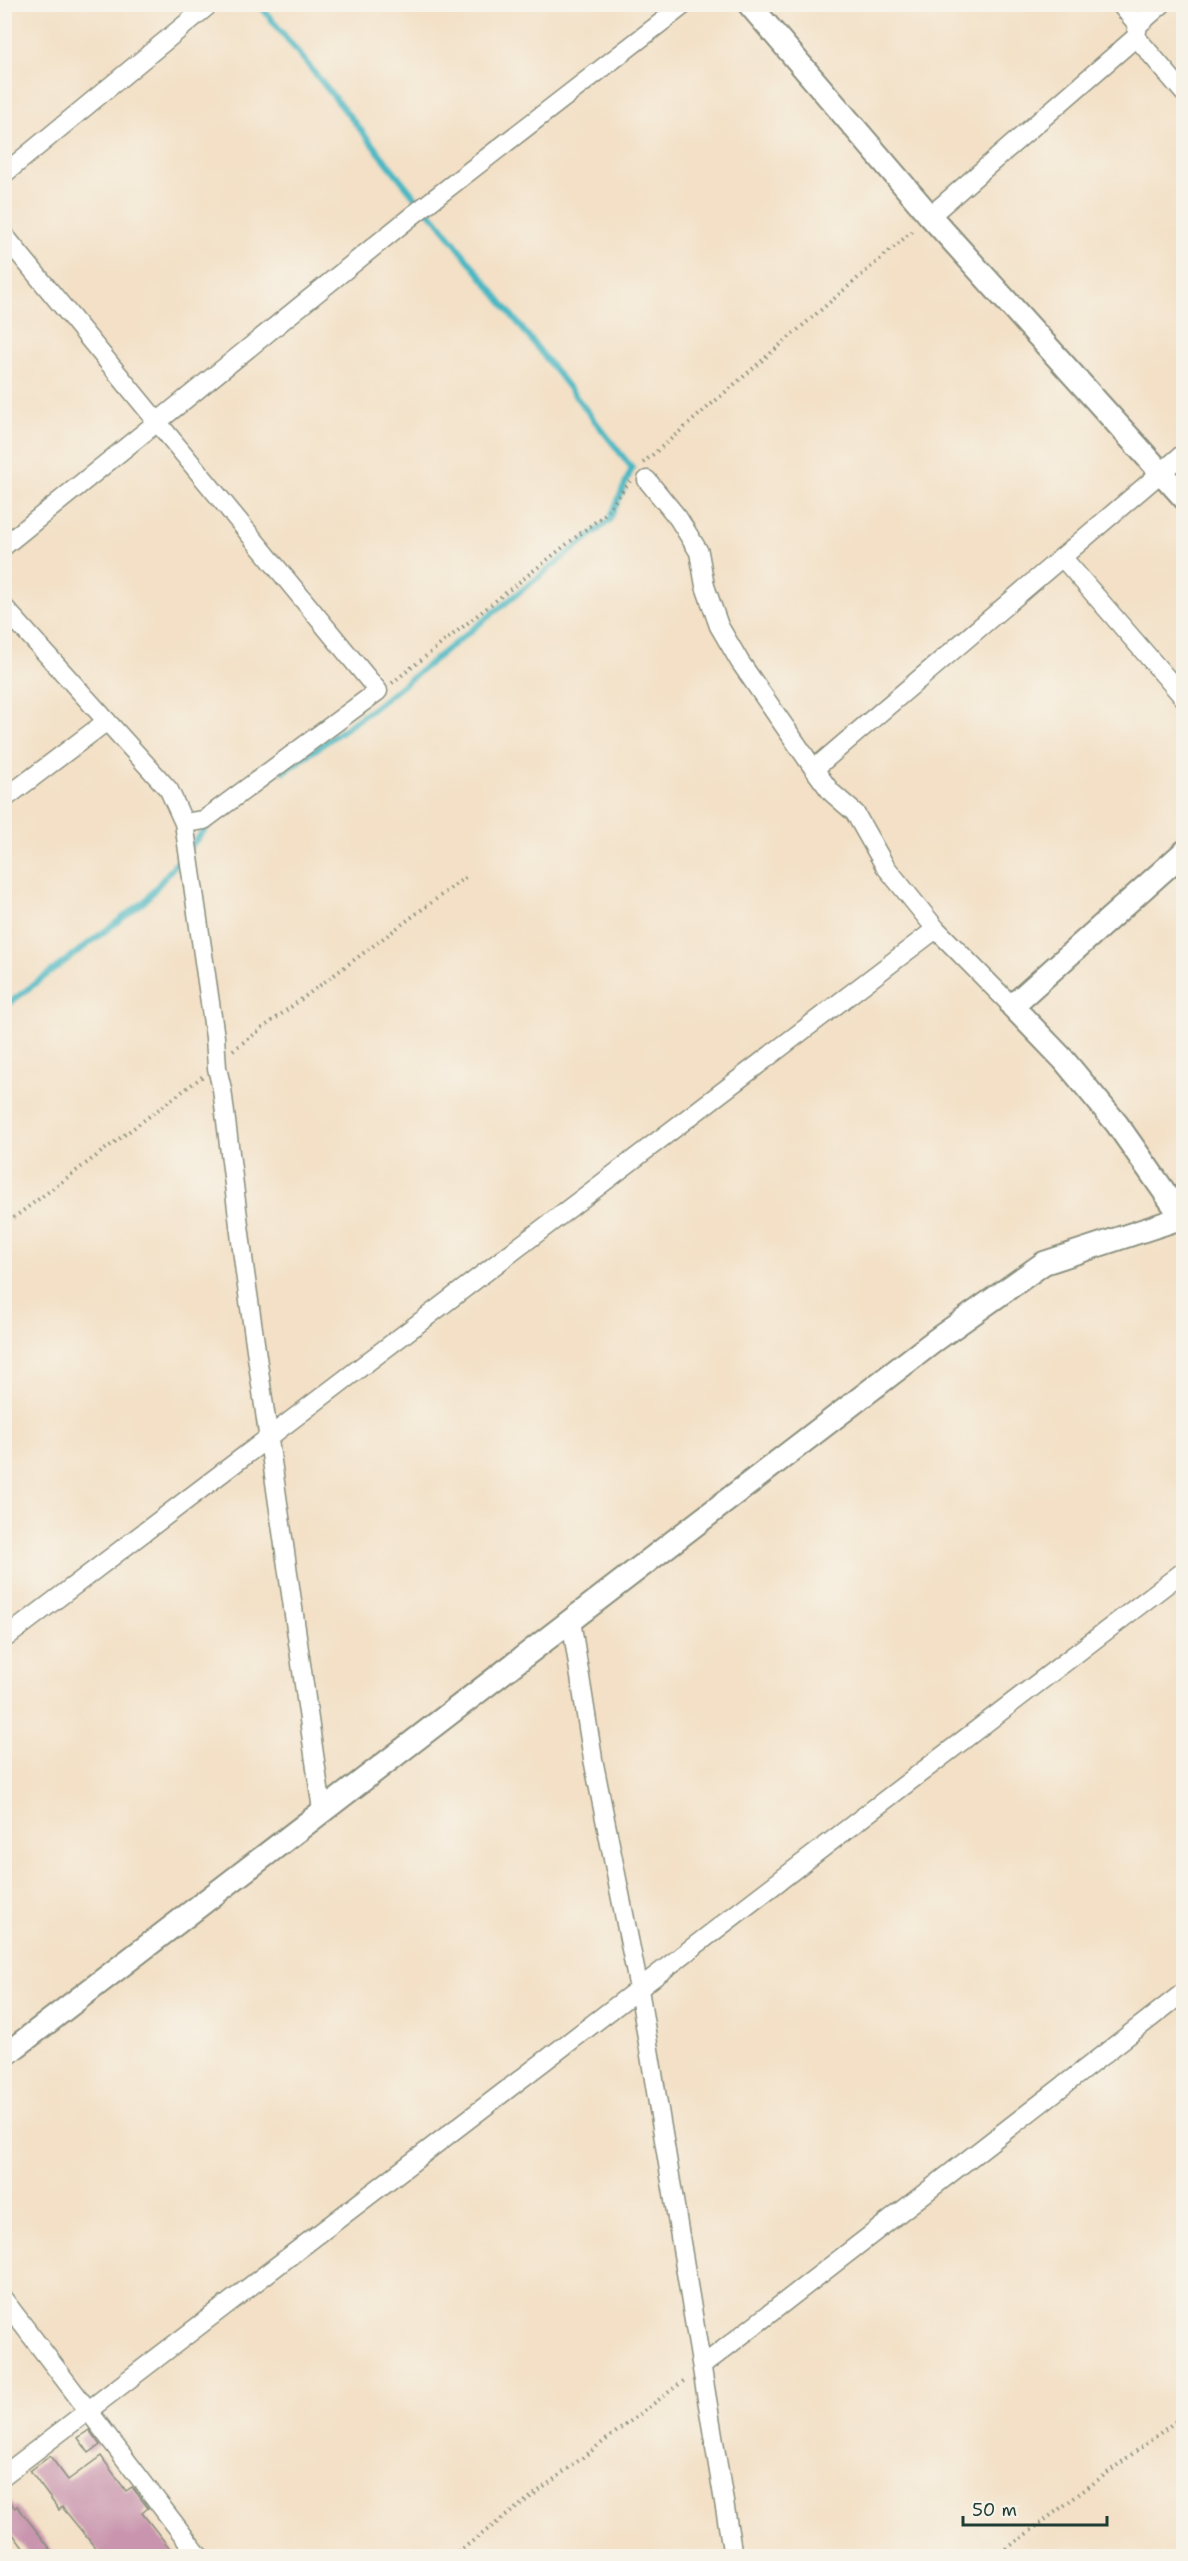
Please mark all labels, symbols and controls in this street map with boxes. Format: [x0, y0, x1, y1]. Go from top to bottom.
scale bar [963, 2489, 1107, 2527]
text: 50 m [972, 2498, 1017, 2522]

